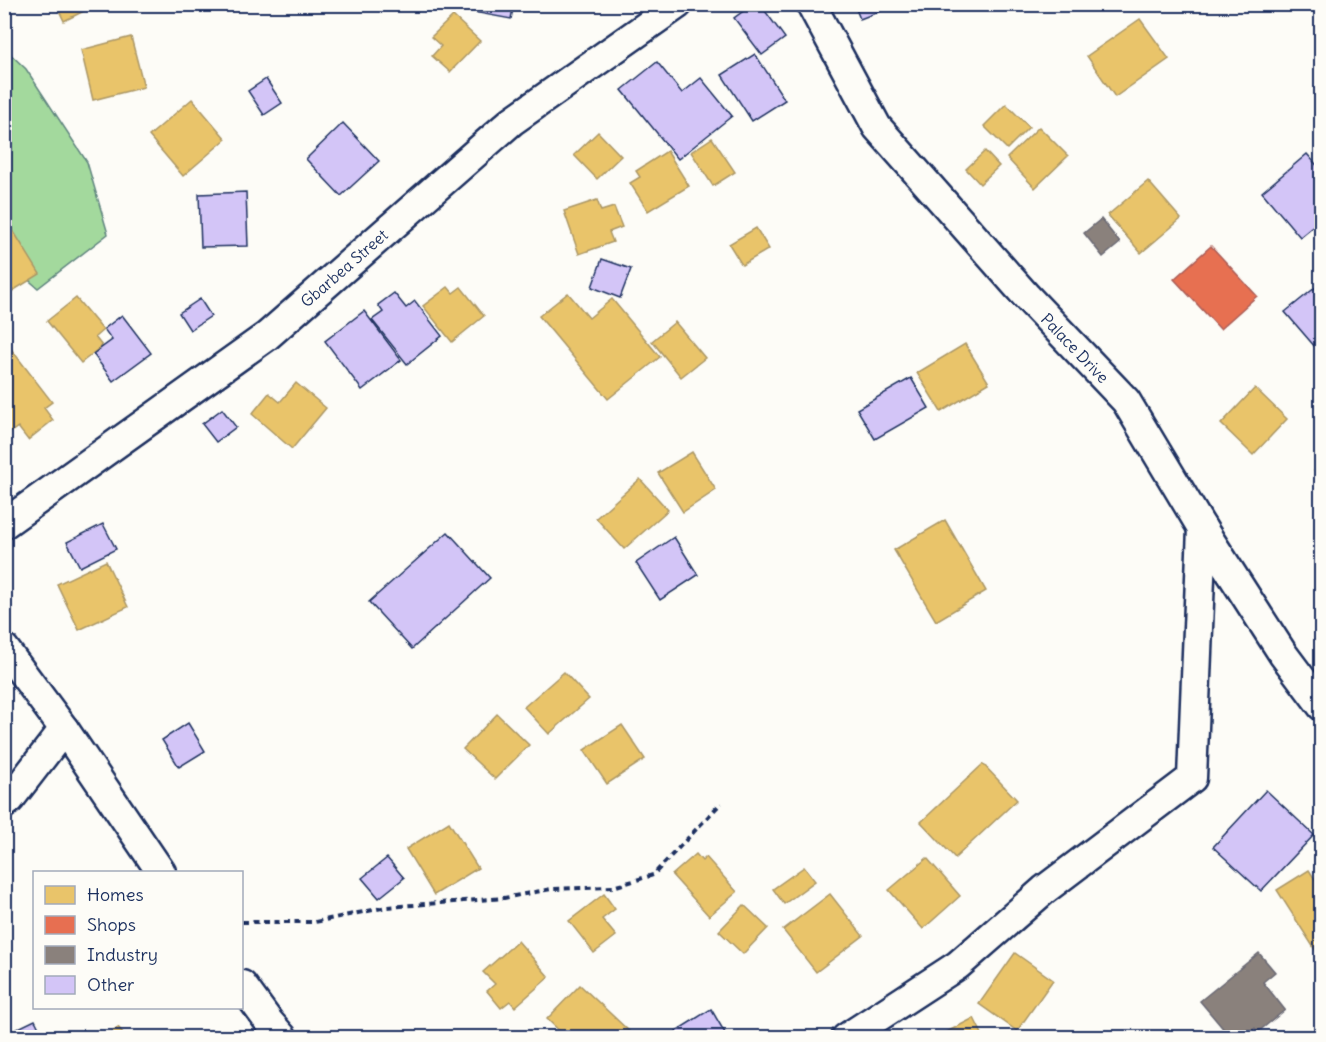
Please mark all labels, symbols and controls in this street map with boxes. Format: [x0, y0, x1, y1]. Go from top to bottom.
street label: Gbarbea Street [296, 224, 392, 311]
street label: Palace Drive [1037, 309, 1113, 387]
legend [33, 871, 243, 1009]
text: Homes [87, 883, 144, 906]
text: Shops [87, 913, 136, 936]
text: Industry [87, 943, 158, 966]
text: Other [87, 973, 135, 996]

